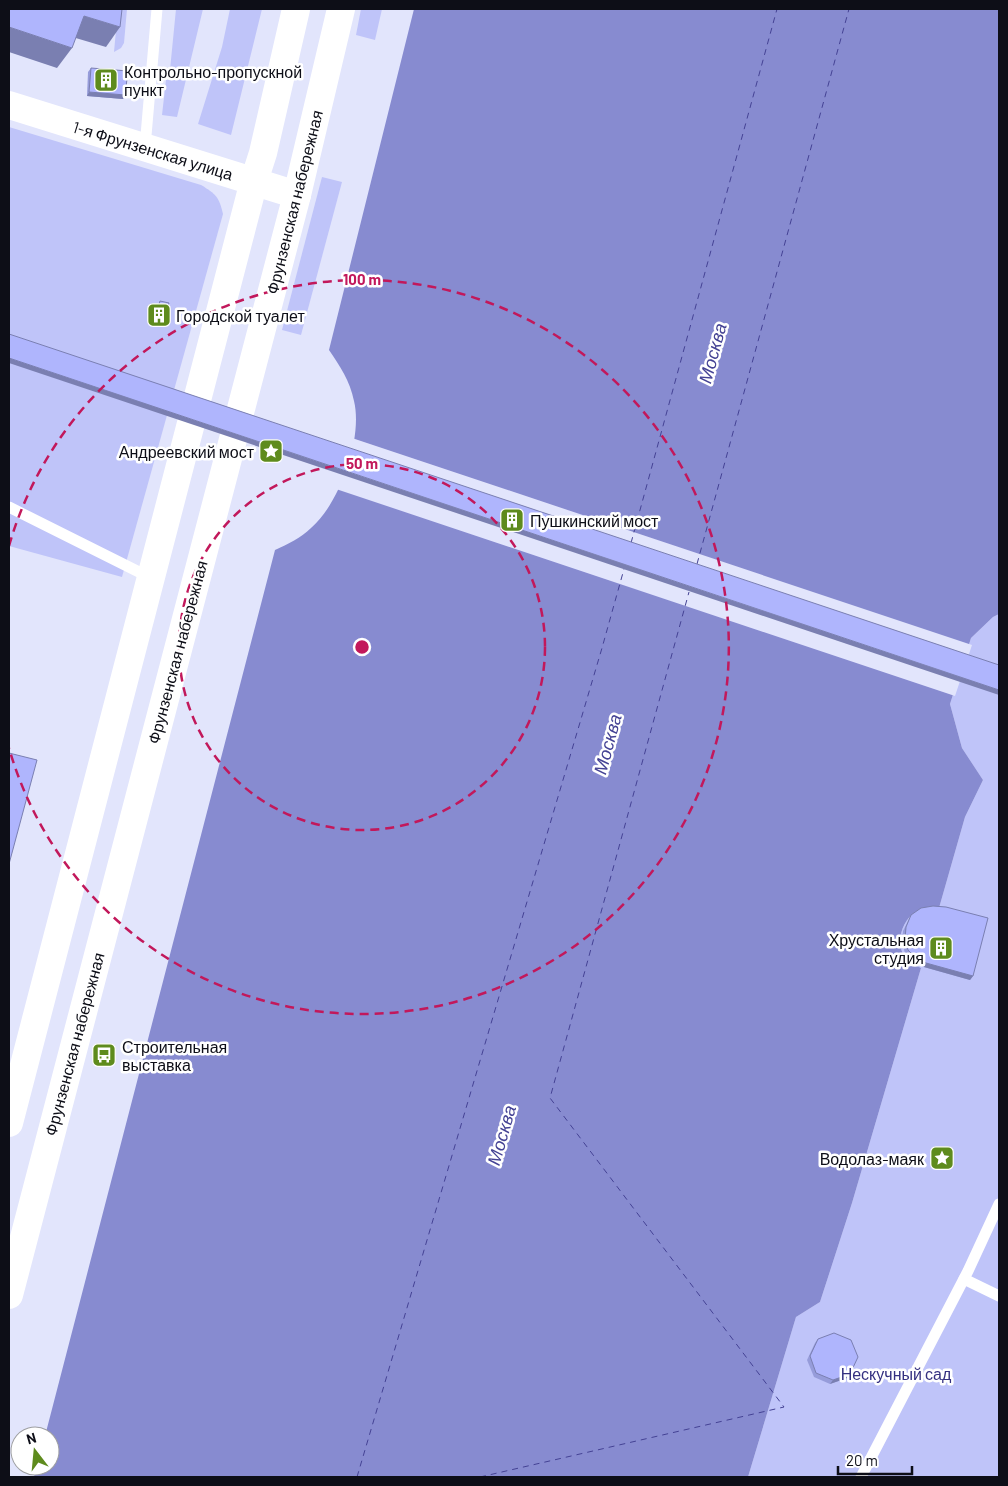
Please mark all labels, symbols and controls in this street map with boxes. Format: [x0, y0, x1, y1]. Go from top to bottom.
place label: Контрольно-пропускной пункт [124, 62, 302, 99]
building icon: Контрольно-пропускной пункт [93, 67, 119, 93]
street label: Фрунзенская набережная [262, 108, 326, 296]
street label: 1-я Фрунзенская улица [71, 117, 235, 183]
text: 100 m [343, 270, 381, 288]
building icon: Городской туалет [146, 302, 172, 328]
place label: Городской туалет [176, 306, 305, 325]
water label: Москва [693, 320, 731, 386]
place icon: Андреевский мост [258, 438, 284, 464]
place label: Андреевский мост [119, 442, 255, 461]
text: 50 m [346, 454, 378, 472]
building icon: Пушкинский мост [499, 507, 525, 533]
place label: Пушкинский мост [530, 511, 659, 530]
street label: Фрунзенская набережная [143, 558, 211, 746]
centre of rings [353, 638, 371, 656]
water label: Москва [588, 711, 626, 777]
place label: Хрустальная студия [829, 930, 924, 967]
building icon: Хрустальная студия [928, 935, 954, 961]
street label: Фрунзенская набережная [40, 950, 108, 1138]
place label: Строительная выставка [122, 1037, 227, 1074]
bus stop icon: Строительная выставка [91, 1042, 117, 1068]
water label: Москва [482, 1102, 520, 1168]
place icon: Водолаз-маяк [929, 1145, 955, 1171]
place label: Водолаз-маяк [820, 1149, 925, 1168]
park label: Нескучный сад [841, 1364, 952, 1383]
north arrow [10, 1426, 60, 1476]
text: N [24, 1429, 38, 1447]
scale bar [838, 1444, 912, 1476]
text: 20 m [846, 1451, 878, 1469]

